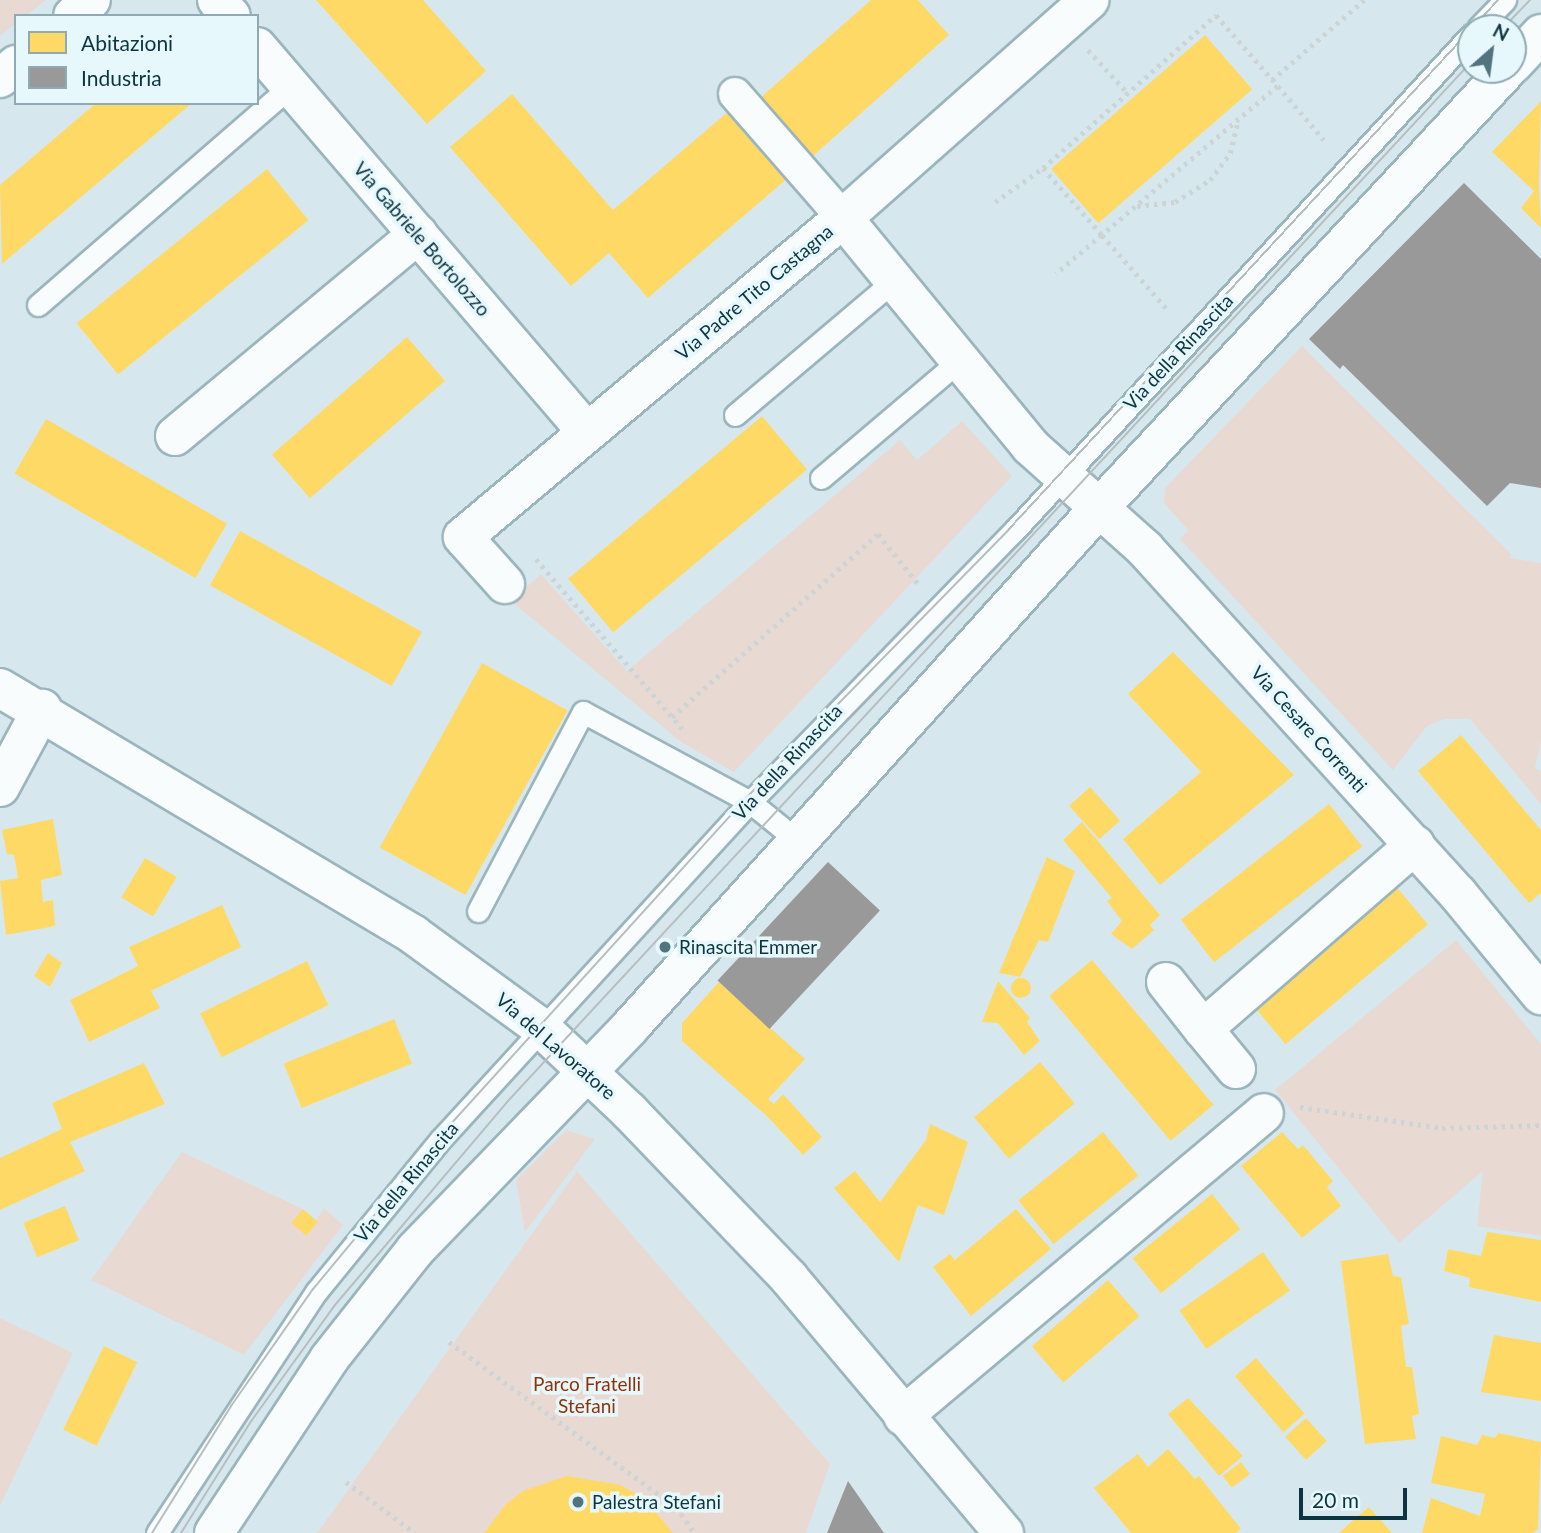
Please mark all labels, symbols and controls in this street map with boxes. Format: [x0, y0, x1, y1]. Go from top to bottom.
legend [14, 14, 259, 105]
north arrow [1457, 14, 1527, 84]
text: N [1489, 18, 1513, 45]
text: Abitazioni [81, 30, 173, 55]
text: Industria [81, 65, 162, 90]
street label: Via Gabriele Bortolozzo [349, 157, 495, 321]
street label: Via Padre Tito Castagna [670, 219, 838, 365]
street label: Via della Rinascita [1118, 289, 1238, 415]
street label: Via Cesare Correnti [1246, 661, 1372, 797]
street label: Via della Rinascita [727, 699, 847, 825]
place label: Rinascita Emmer [679, 936, 817, 958]
marker: Rinascita Emmer [657, 939, 673, 955]
street label: Via del Lavoratore [491, 988, 621, 1104]
street label: Via della Rinascita [349, 1117, 463, 1247]
park label: Parco Fratelli Stefani [533, 1373, 641, 1417]
scale bar [1303, 1474, 1412, 1518]
text: 20 m [1312, 1487, 1359, 1512]
place label: Palestra Stefani [592, 1491, 721, 1513]
marker: Palestra Stefani [570, 1494, 586, 1510]

